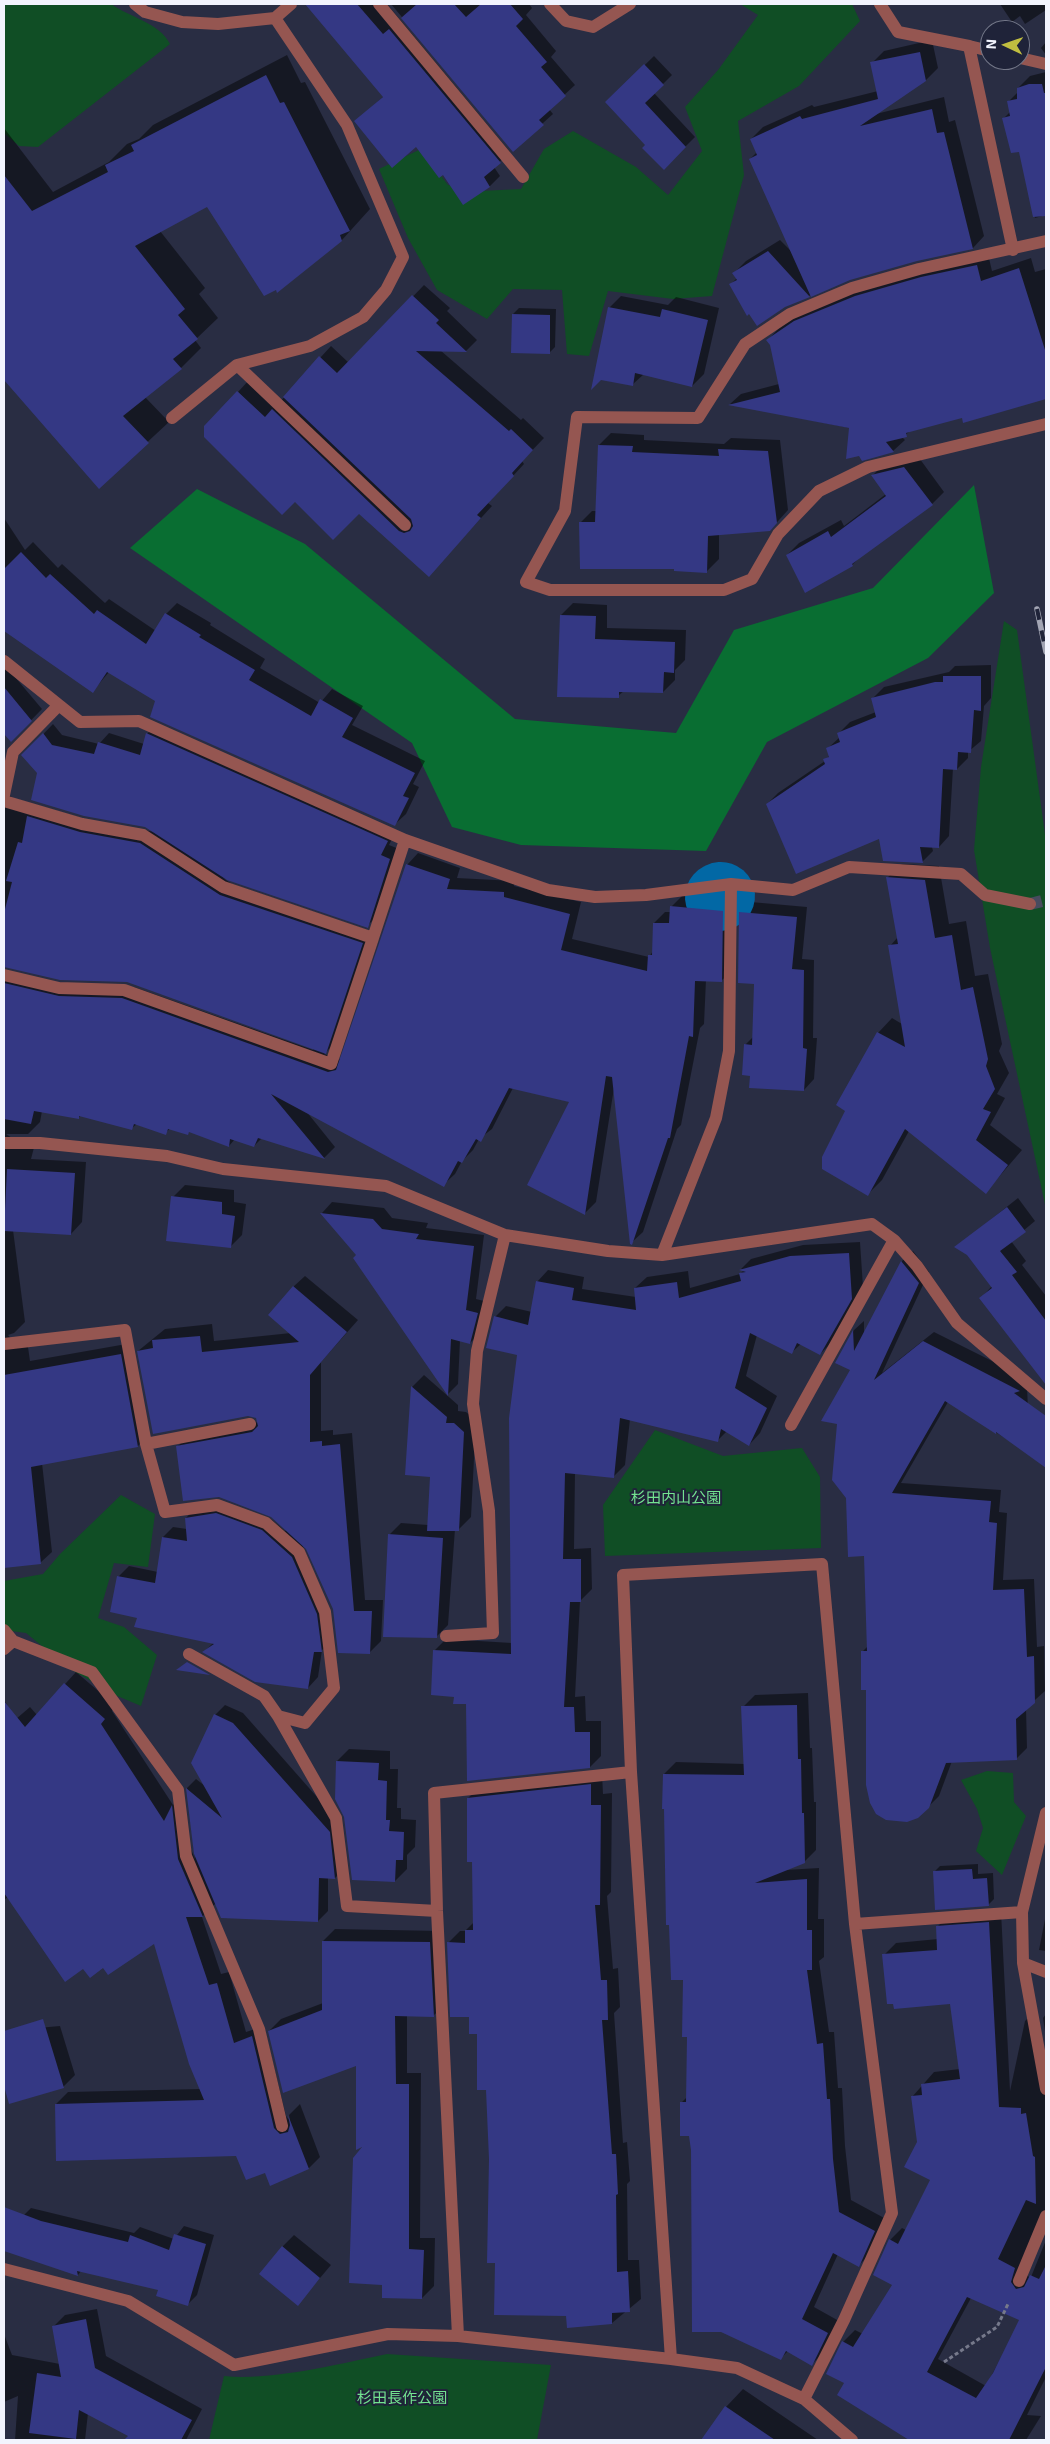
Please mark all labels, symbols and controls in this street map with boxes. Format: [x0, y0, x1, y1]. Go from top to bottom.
north arrow [980, 20, 1030, 70]
text: N [982, 39, 999, 50]
park label: 杉田内山公園 [631, 1489, 721, 1507]
park label: 杉田長作公園 [357, 2389, 447, 2407]

